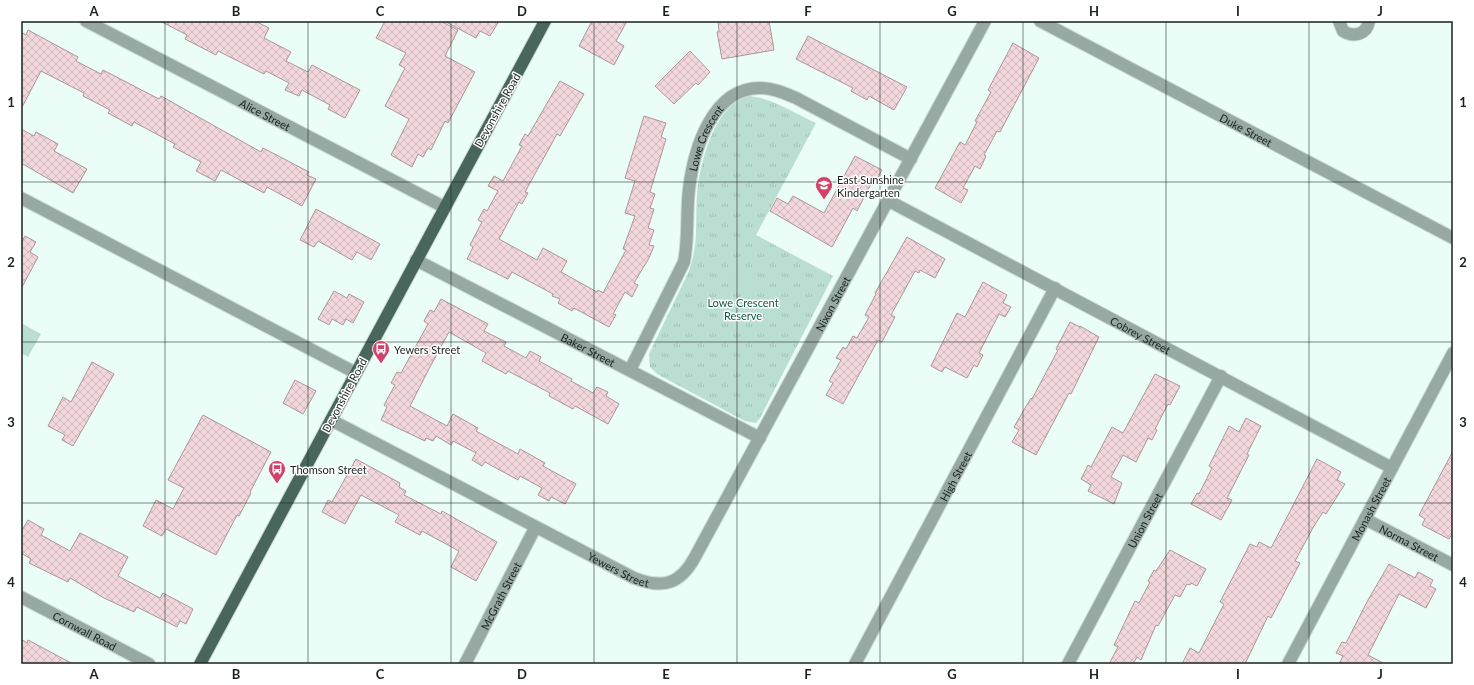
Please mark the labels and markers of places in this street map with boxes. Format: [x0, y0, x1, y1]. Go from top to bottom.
place label: East Sunshine Kindergarten [837, 173, 904, 199]
school or university icon: East Sunshine Kindergarten [814, 175, 834, 200]
bus stop icon: Yewers Street [371, 339, 391, 364]
place label: Yewers Street [394, 343, 460, 356]
bus stop icon: Thomson Street [267, 459, 287, 484]
place label: Thomson Street [290, 463, 367, 476]

